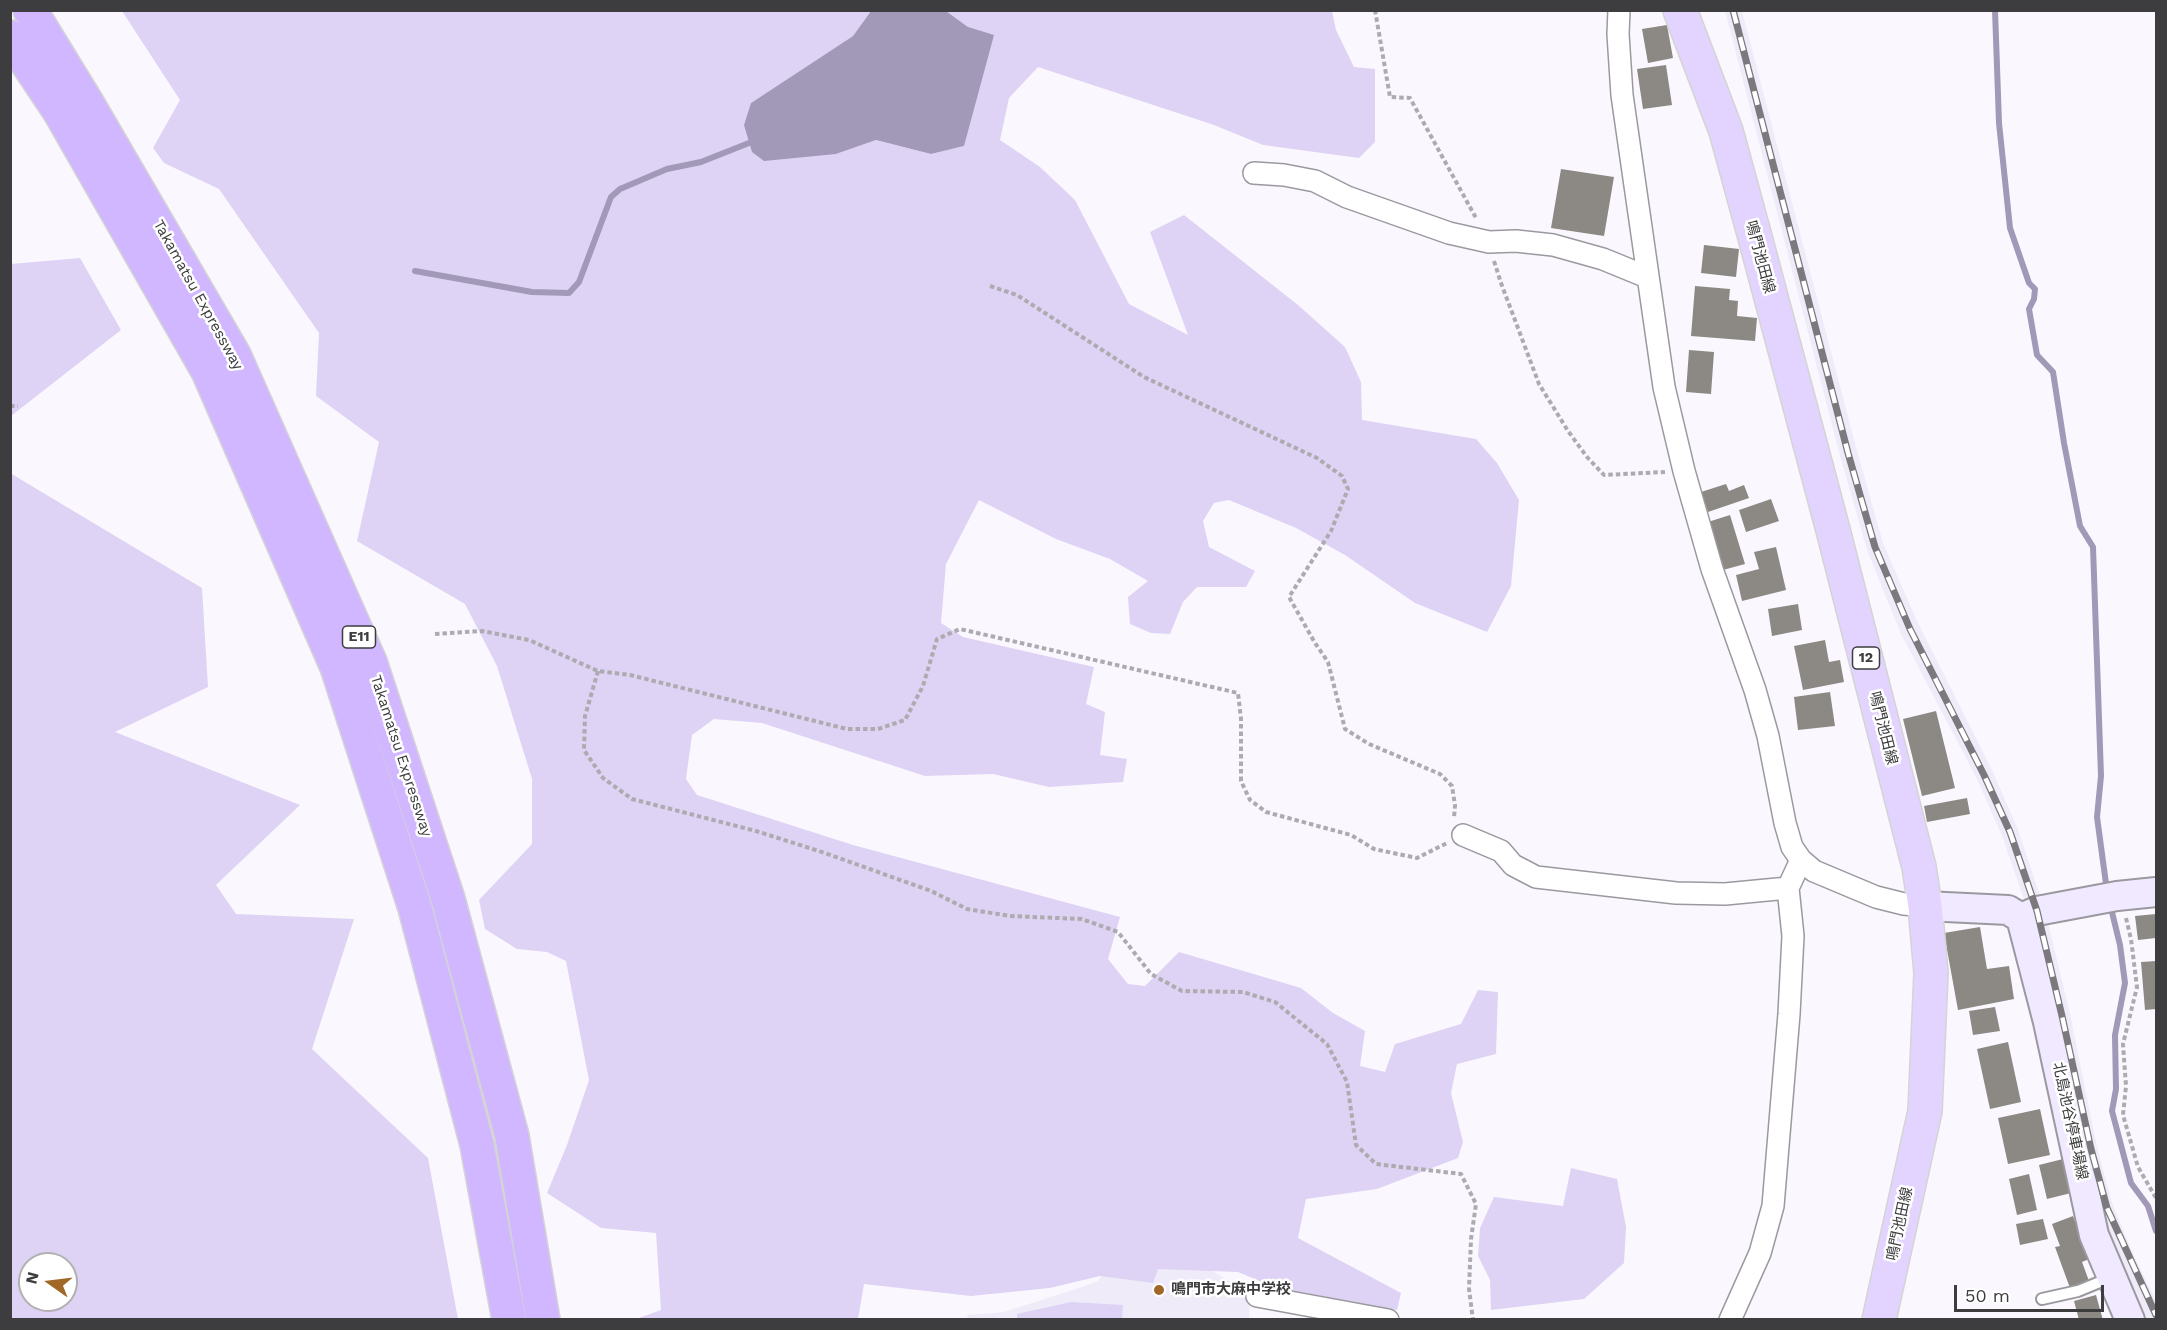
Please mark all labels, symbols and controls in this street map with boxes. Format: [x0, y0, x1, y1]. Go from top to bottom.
street label: Takamatsu Expressway [149, 217, 247, 373]
street label: 鳴門池田線 [1742, 218, 1778, 296]
road number: E11 [342, 626, 376, 648]
road number: 12 [1852, 647, 1880, 669]
street label: Takamatsu Expressway [366, 673, 436, 839]
street label: 鳴門池田線 [1865, 689, 1901, 767]
street label: 北島池谷停車場線 [2049, 1060, 2091, 1182]
street label: 鳴門池田線 [1883, 1185, 1917, 1263]
north arrow [18, 1252, 78, 1312]
text: N [21, 1270, 43, 1286]
scale bar [1957, 1273, 2107, 1311]
place label: 鳴門市大麻中学校 [1171, 1281, 1291, 1299]
marker: 鳴門市大麻中学校 [1152, 1283, 1166, 1297]
text: 50 m [1965, 1285, 2010, 1306]

